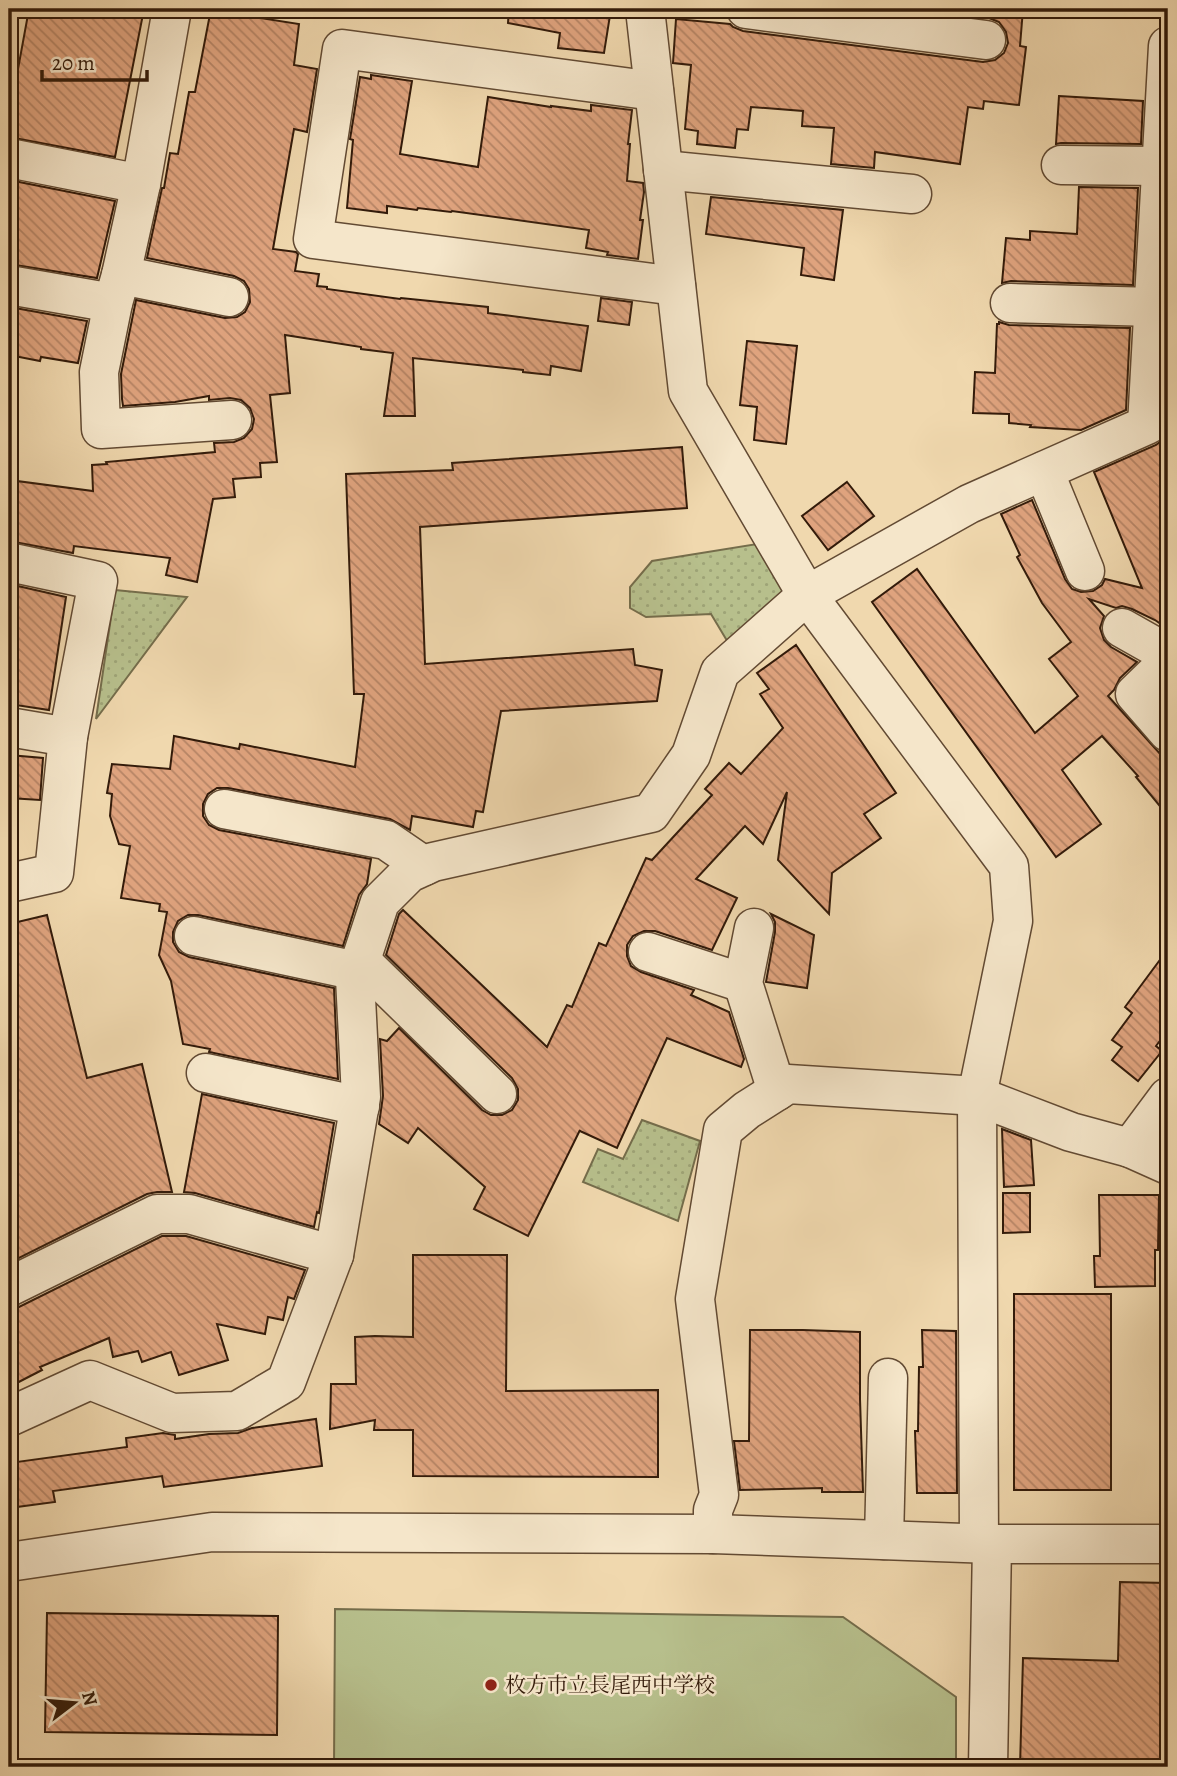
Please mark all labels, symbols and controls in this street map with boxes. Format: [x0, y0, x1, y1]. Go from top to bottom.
scale bar [42, 38, 147, 82]
text: 20 m [52, 49, 95, 77]
north arrow [38, 1668, 108, 1738]
place label: 枚方市立長尾西中学校 [505, 1671, 715, 1699]
marker: 枚方市立長尾西中学校 [483, 1677, 499, 1693]
text: N [75, 1688, 104, 1709]

